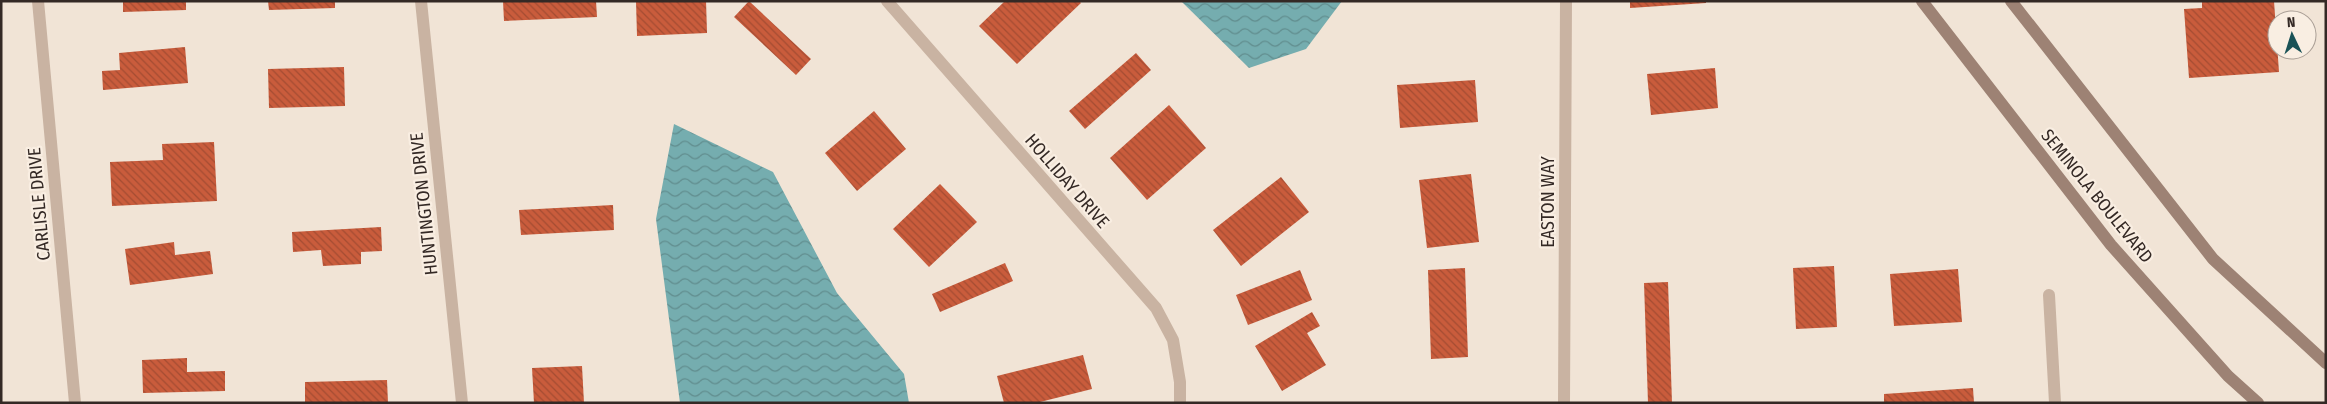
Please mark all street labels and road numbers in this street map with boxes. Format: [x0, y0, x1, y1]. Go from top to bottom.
street label: SEMINOLA BOULEVARD [2036, 125, 2158, 267]
street label: HOLLIDAY DRIVE [1020, 129, 1114, 233]
street label: HUNTINGTON DRIVE [406, 132, 442, 276]
street label: CARLISLE DRIVE [23, 147, 55, 261]
street label: EASTON WAY [1537, 156, 1559, 248]

